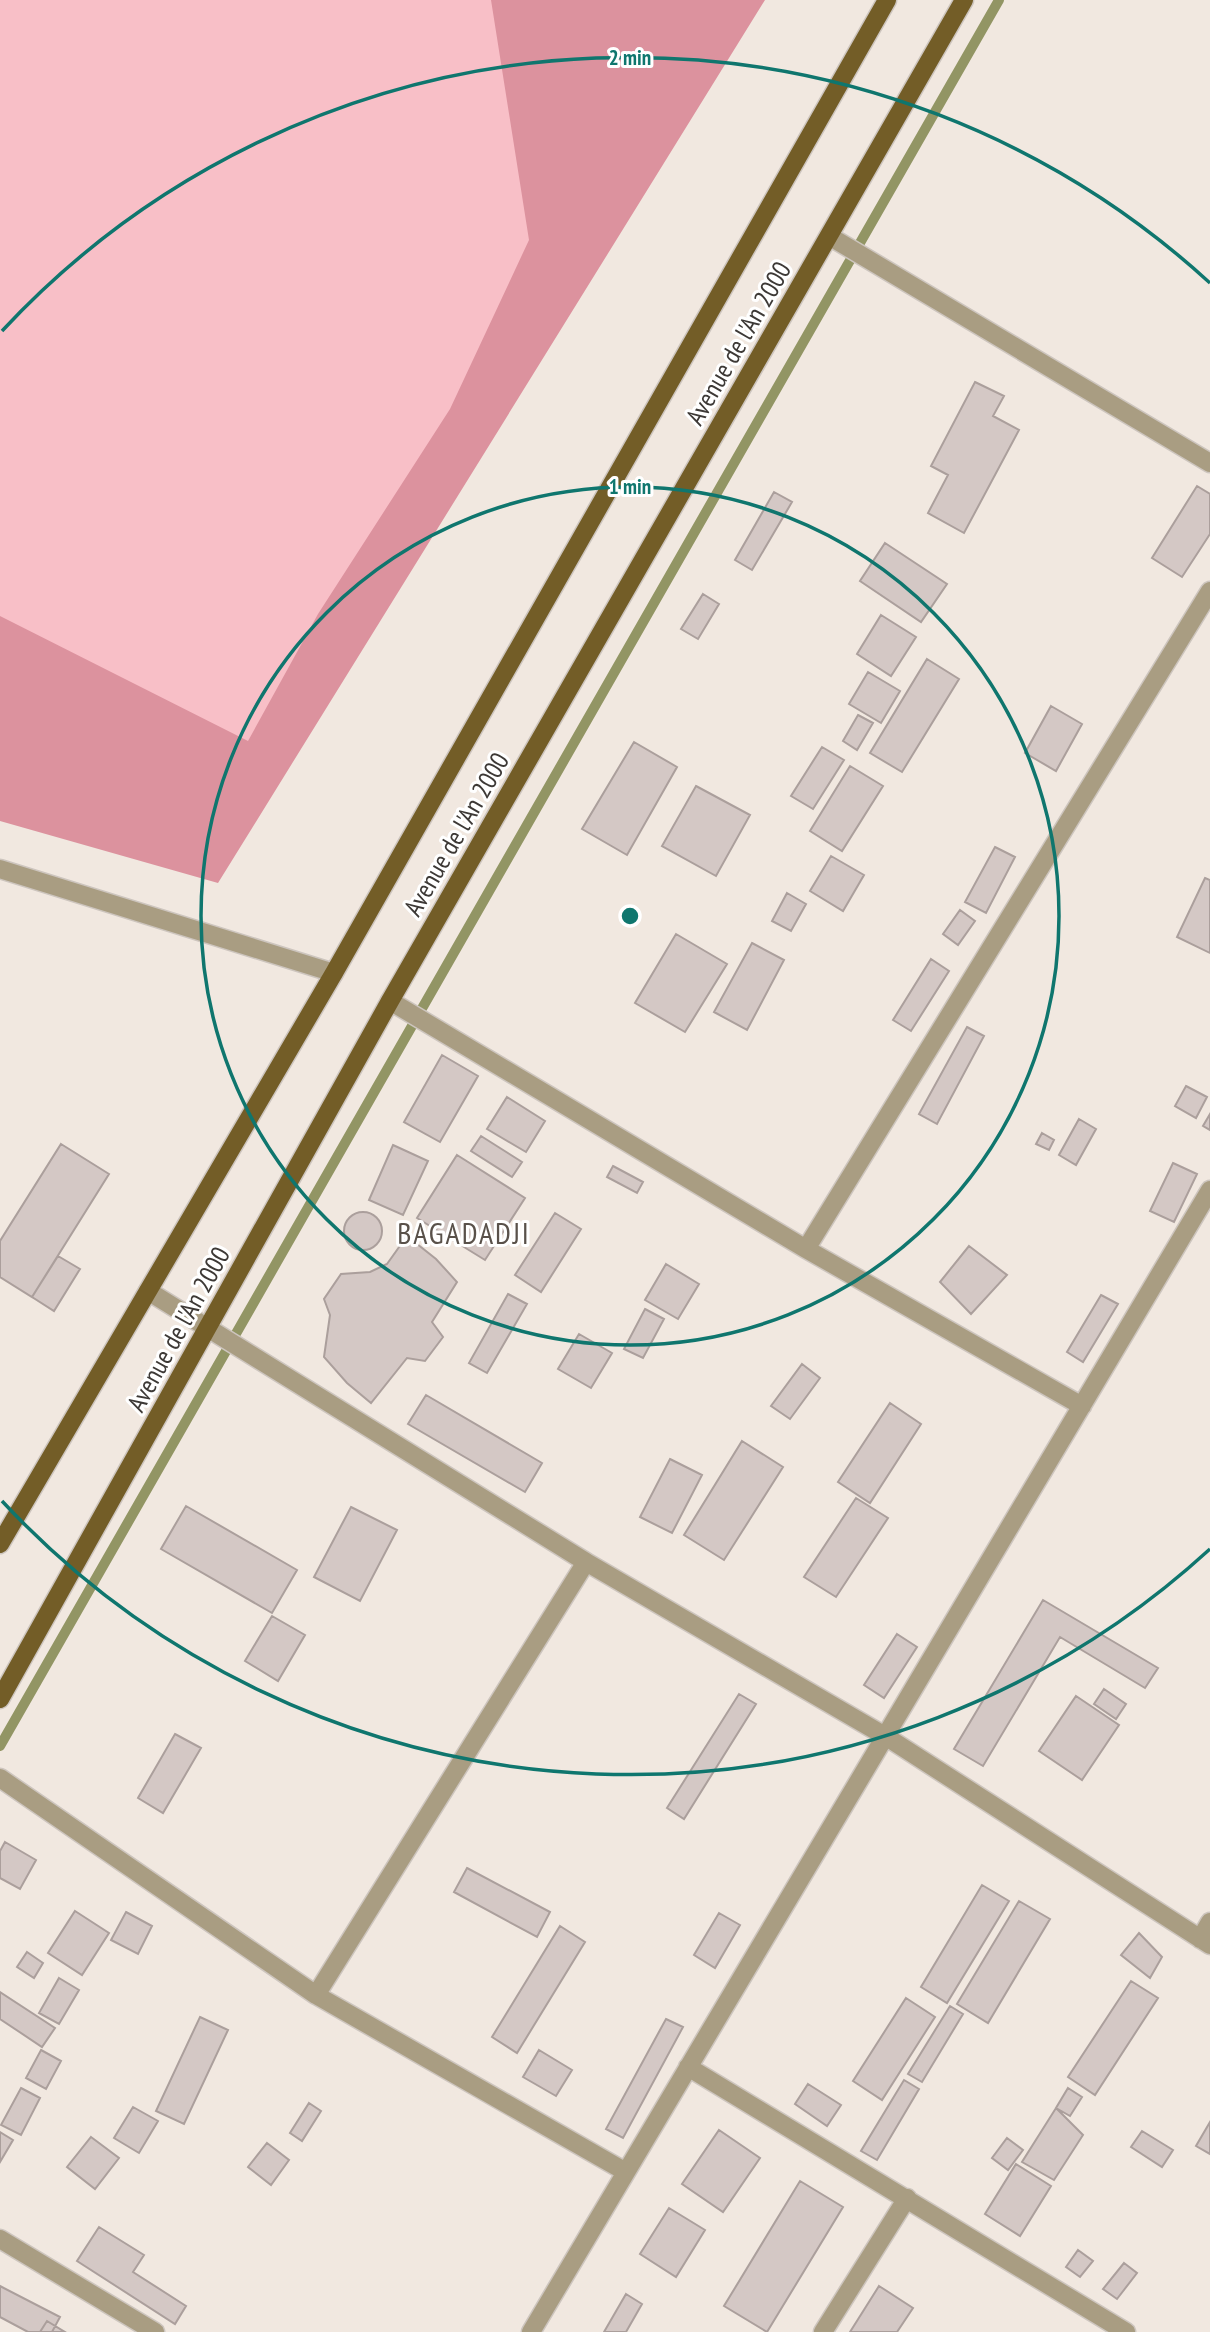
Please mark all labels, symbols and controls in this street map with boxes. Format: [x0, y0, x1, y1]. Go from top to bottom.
text: 2 min [609, 44, 651, 71]
street label: Avenue de l'An 2000 [678, 256, 798, 430]
text: 1 min [609, 473, 651, 500]
street label: Avenue de l'An 2000 [396, 747, 516, 921]
centre of rings [618, 904, 642, 928]
district label: BAGADADJI [397, 1213, 531, 1252]
street label: Avenue de l'An 2000 [119, 1241, 237, 1417]

